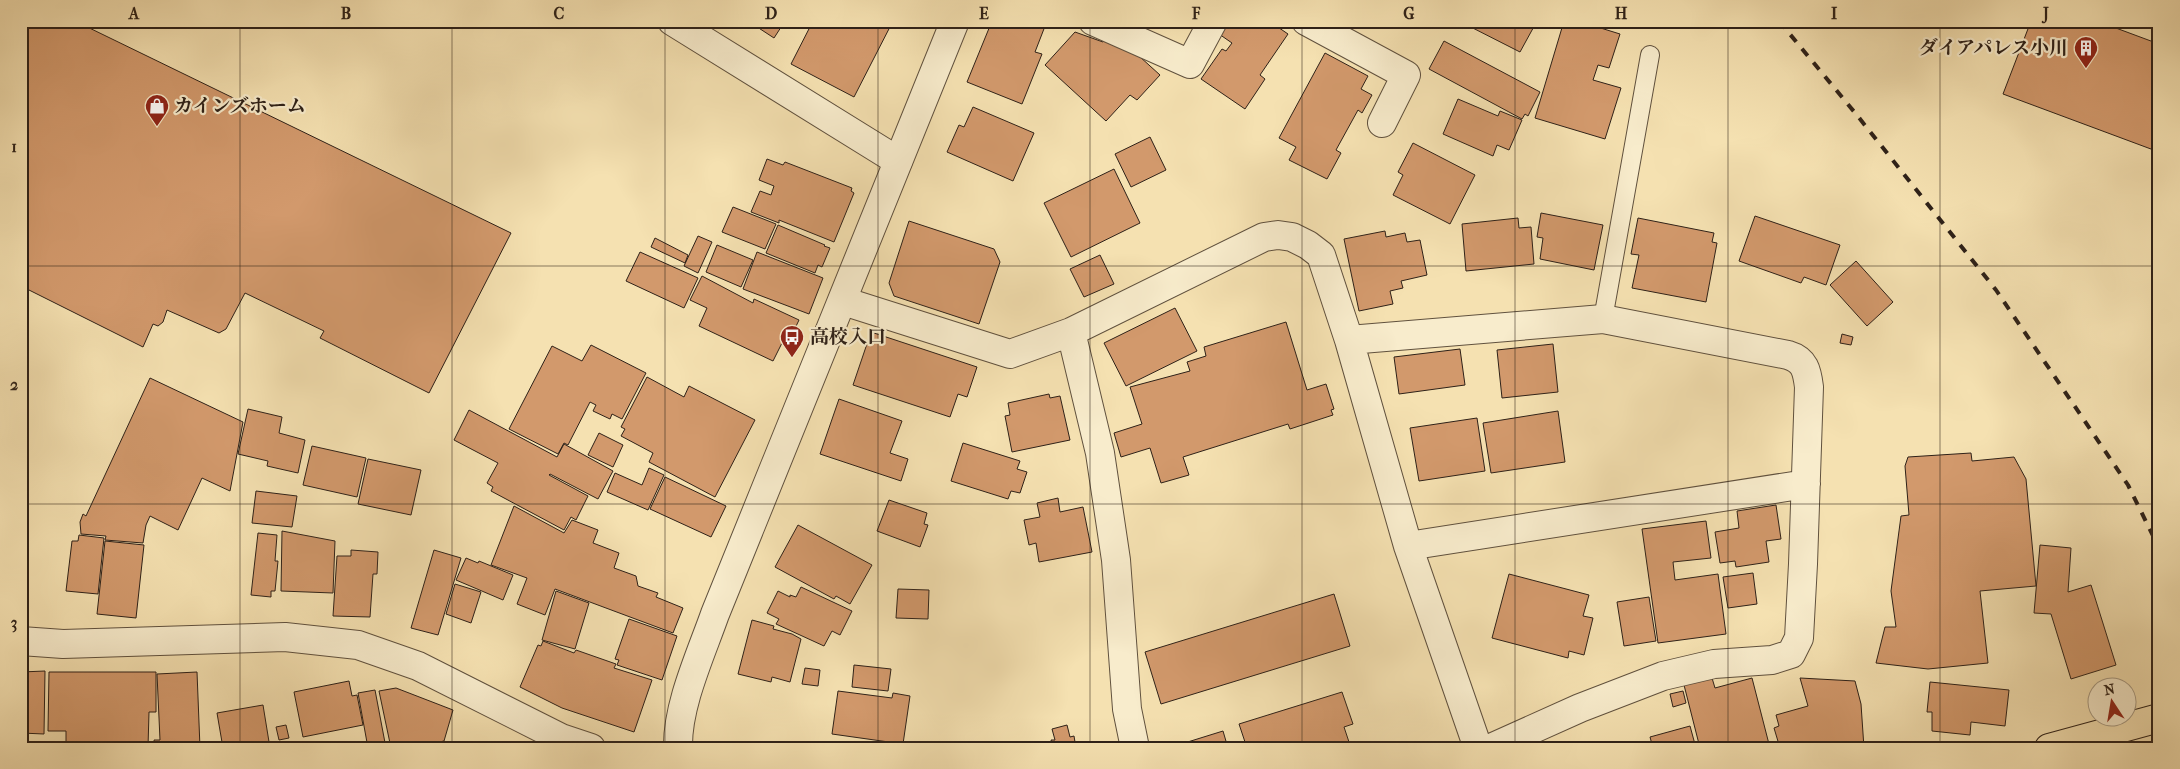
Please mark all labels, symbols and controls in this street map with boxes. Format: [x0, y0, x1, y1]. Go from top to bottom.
text: A [128, 4, 140, 23]
text: B [341, 4, 351, 23]
text: C [554, 4, 565, 23]
text: D [765, 4, 777, 23]
text: E [979, 4, 989, 23]
text: F [1191, 4, 1201, 23]
text: G [1403, 4, 1415, 23]
text: H [1615, 4, 1628, 23]
text: I [1831, 4, 1838, 23]
text: J [2041, 4, 2049, 24]
building icon: ダイアパレス小川 [2073, 35, 2099, 69]
place label: ダイアパレス小川 [1919, 37, 2068, 59]
shop icon: カインズホーム [144, 93, 170, 127]
place label: カインズホーム [174, 95, 306, 117]
text: 1 [11, 137, 17, 156]
bus stop icon: 高校入口 [779, 324, 805, 358]
place label: 高校入口 [810, 326, 886, 348]
text: 2 [10, 375, 18, 394]
text: 3 [11, 613, 17, 633]
north arrow [2088, 676, 2138, 726]
text: N [2102, 680, 2117, 699]

